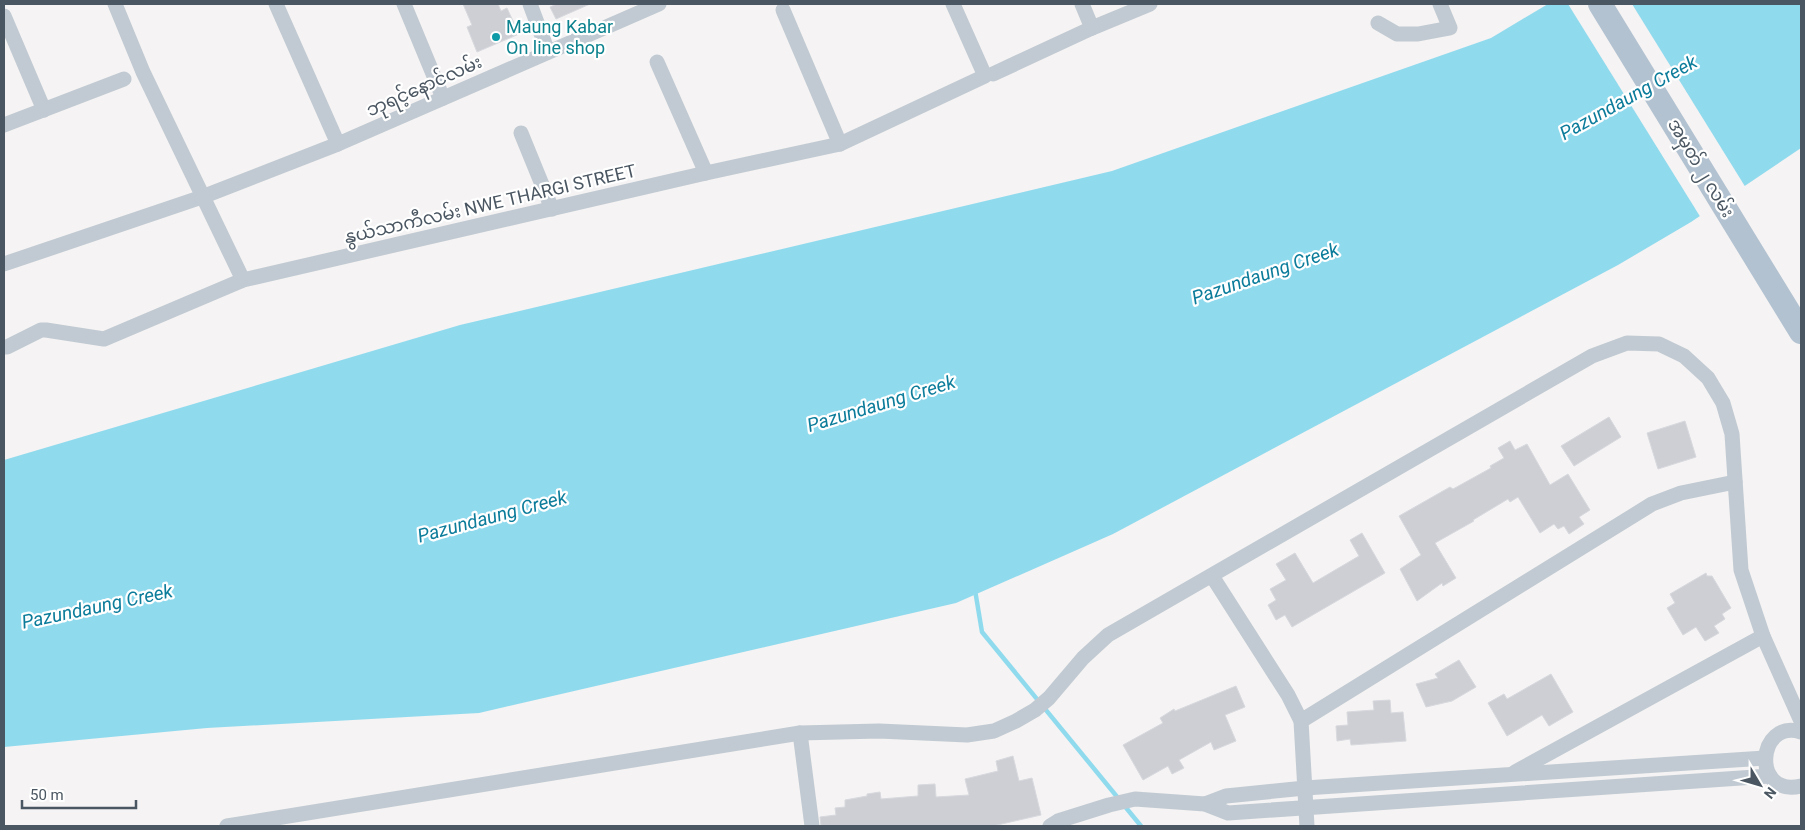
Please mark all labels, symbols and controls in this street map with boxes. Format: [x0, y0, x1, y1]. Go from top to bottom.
place label: Maung Kabar On line shop [506, 16, 613, 58]
marker: Maung Kabar On line shop [490, 31, 502, 43]
street label: ဘုရင့်နောင်လမ်း [362, 49, 487, 125]
water label: Pazundaung Creek [1555, 50, 1702, 145]
street label: အမှတ် ၂ လမ်း [1659, 114, 1741, 223]
street label: နွယ်သာကီလမ်း NWE THARGI STREET [341, 157, 639, 252]
water label: Pazundaung Creek [1189, 237, 1342, 309]
water label: Pazundaung Creek [804, 370, 959, 437]
water label: Pazundaung Creek [415, 485, 570, 547]
water label: Pazundaung Creek [20, 579, 175, 634]
north arrow [1735, 760, 1785, 810]
scale bar [22, 778, 136, 810]
text: N [1761, 784, 1780, 802]
text: 50 m [30, 786, 64, 804]

